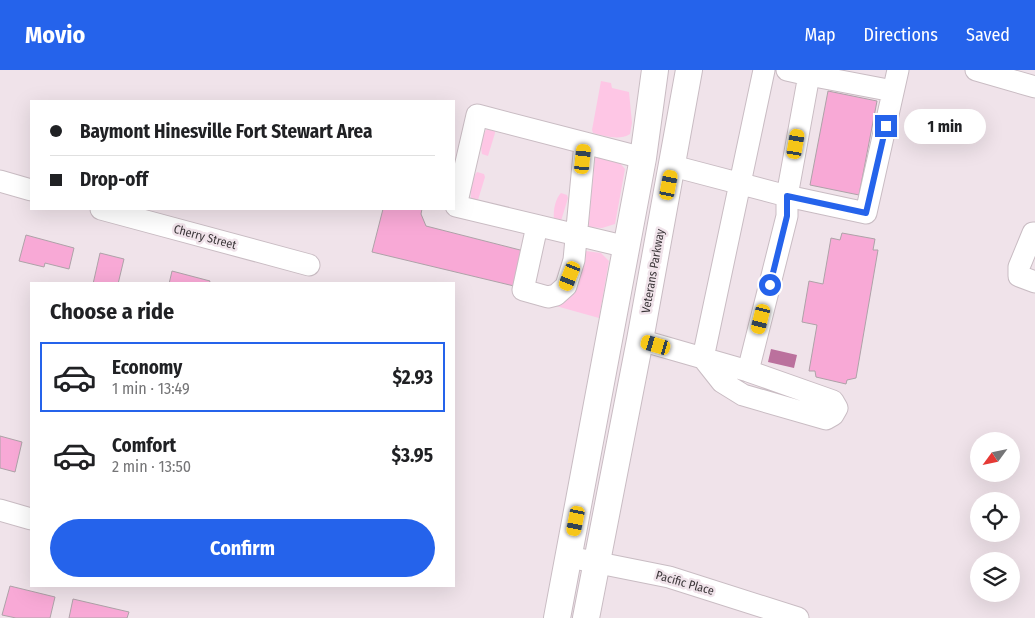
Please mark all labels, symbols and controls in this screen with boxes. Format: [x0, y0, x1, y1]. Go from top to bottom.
text: Movio [25, 21, 85, 49]
text: Map [804, 24, 836, 46]
text: Directions [864, 24, 938, 46]
text: Saved [966, 24, 1010, 46]
callout: 1 min [904, 108, 986, 144]
route end [875, 115, 897, 137]
text: 1 min [928, 117, 962, 136]
text: Baymont Hinesville Fort Stewart Area [80, 120, 373, 143]
car [786, 128, 805, 160]
car [573, 143, 592, 175]
text: Drop-off [80, 168, 148, 191]
car [658, 169, 679, 201]
street label: Cherry Street [172, 222, 238, 252]
street label: Veterans Parkway [639, 227, 667, 314]
car [557, 259, 582, 293]
route start [759, 274, 781, 296]
text: Choose a ride [50, 298, 174, 325]
car [750, 303, 771, 335]
car [639, 334, 672, 356]
icon: car [52, 355, 97, 400]
text: Economy [112, 356, 182, 379]
text: $2.93 [393, 366, 433, 389]
text: 1 min · 13:49 [112, 379, 190, 398]
north arrow [970, 432, 1020, 482]
map controls [970, 432, 1020, 602]
icon: car [52, 433, 97, 478]
text: Comfort [112, 434, 176, 457]
text: $3.95 [391, 444, 433, 467]
text: 2 min · 13:50 [112, 457, 191, 476]
button: locate [970, 492, 1020, 542]
car [565, 505, 586, 537]
button: Confirm [50, 519, 435, 577]
button: layers [970, 552, 1020, 602]
street label: Pacific Place [654, 568, 716, 598]

